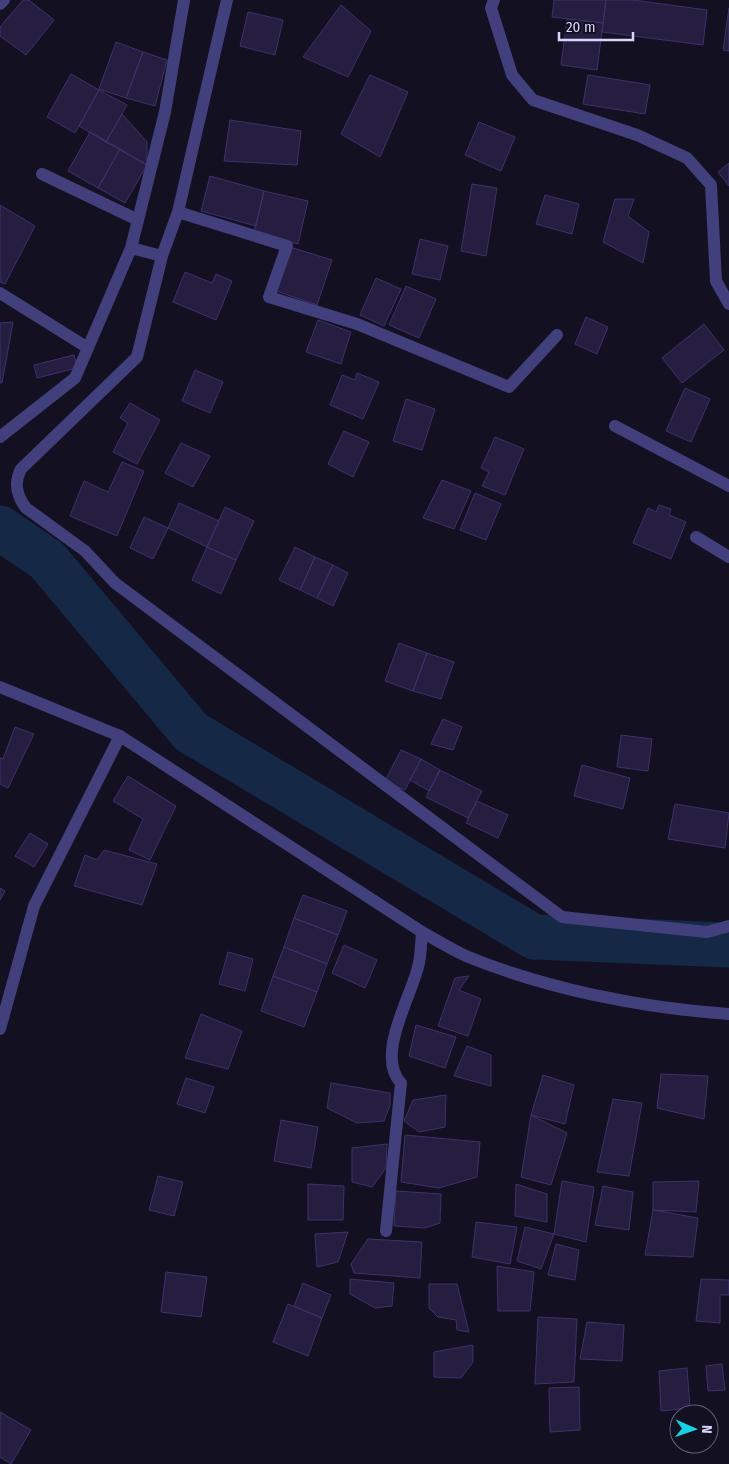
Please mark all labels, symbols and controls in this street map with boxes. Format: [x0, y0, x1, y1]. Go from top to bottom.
scale bar [559, 10, 633, 42]
text: 20 m [566, 18, 596, 36]
north arrow [669, 1404, 719, 1454]
text: N [698, 1425, 715, 1434]

